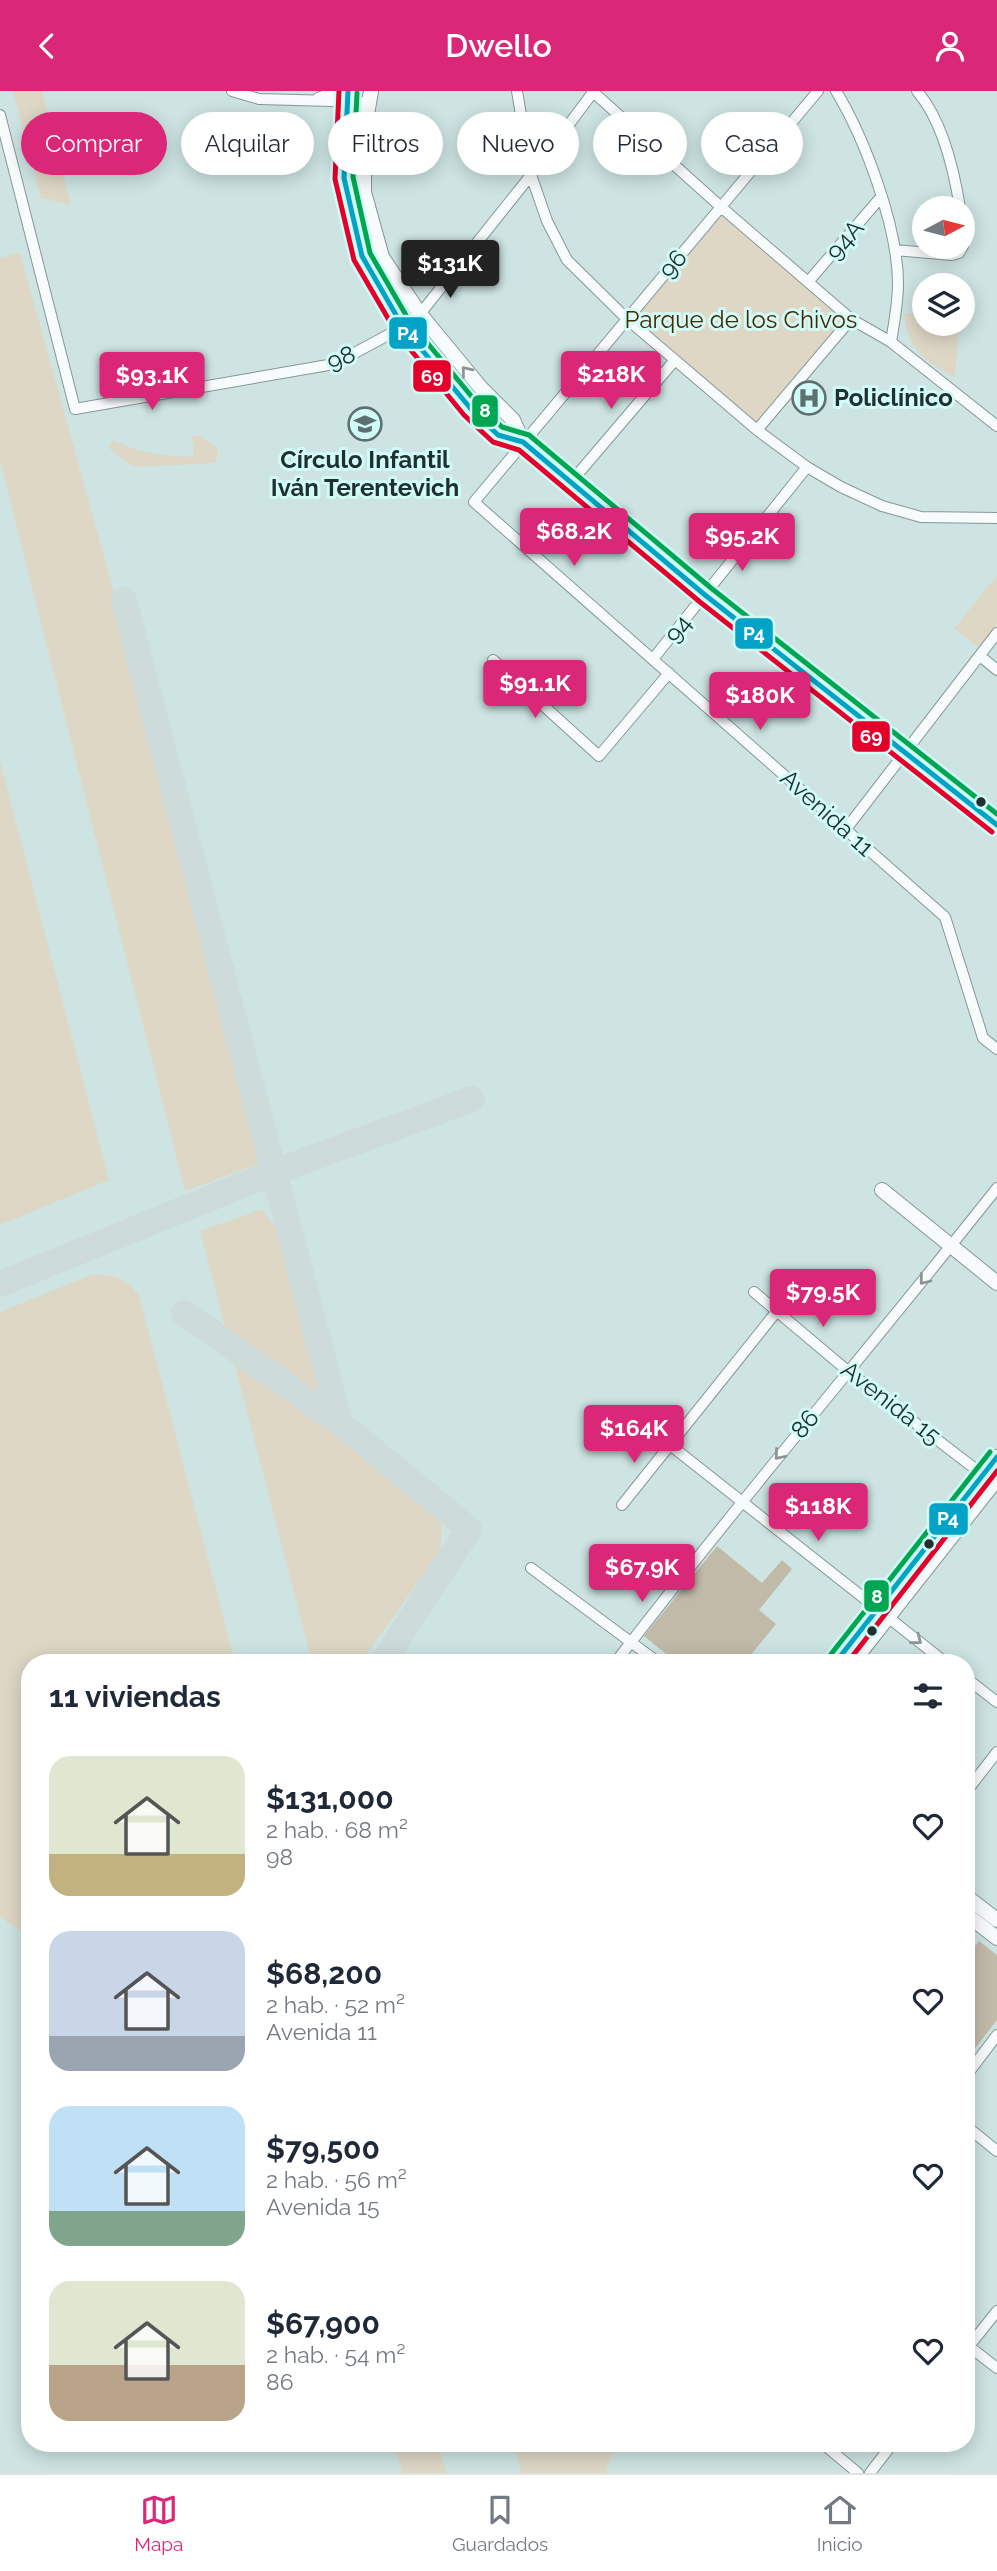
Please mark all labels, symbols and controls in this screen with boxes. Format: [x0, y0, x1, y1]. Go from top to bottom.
icon: back [28, 27, 66, 65]
text: Dwello [445, 27, 552, 64]
icon: person [931, 27, 969, 65]
chip: Comprar [21, 112, 167, 175]
chip: Alquilar [181, 112, 314, 175]
chip: Filtros [328, 112, 443, 175]
chip: Nuevo [457, 112, 579, 175]
chip: Piso [593, 112, 687, 175]
chip: Casa [701, 112, 803, 175]
north arrow [912, 196, 975, 259]
map controls [912, 196, 975, 336]
street label: 94A [819, 214, 870, 266]
pin: $131K [401, 241, 499, 300]
street label: 96 [652, 243, 693, 284]
text: $131K [417, 249, 483, 276]
button: layers [912, 273, 975, 336]
park label: Parque de los Chivos [625, 305, 857, 334]
line badge: P4 [388, 316, 428, 350]
text: P4 [397, 322, 419, 344]
street label: 98 [322, 339, 359, 376]
pin: $218K [562, 351, 660, 411]
pin: $93.1K [95, 353, 209, 412]
line badge: 69 [412, 359, 452, 393]
text: $218K [577, 360, 645, 387]
text: $93.1K [116, 361, 188, 388]
text: 69 [421, 365, 443, 387]
one-way arrow [462, 366, 474, 379]
hospital icon: Policlínico [790, 379, 828, 417]
place label: Policlínico [834, 383, 953, 412]
line badge: 8 [471, 394, 499, 428]
text: 8 [479, 399, 491, 421]
school or university icon: Círculo Infantil Iván Terentevich [346, 405, 384, 443]
place label: Círculo Infantil Iván Terentevich [271, 445, 459, 502]
pin: $68.2K [517, 509, 631, 568]
pin: $95.2K [685, 513, 799, 573]
text: $68.2K [536, 517, 612, 544]
text: $95.2K [705, 522, 779, 549]
street label: 94 [658, 609, 697, 648]
line badge: P4 [734, 617, 774, 650]
text: P4 [743, 622, 765, 644]
pin: $91.1K [478, 661, 592, 720]
text: $91.1K [499, 669, 571, 696]
pin: $180K [711, 673, 809, 732]
text: $180K [725, 681, 795, 708]
line badge: 69 [851, 720, 891, 753]
text: 69 [860, 725, 882, 747]
street label: Avenida 11 [775, 763, 880, 862]
unlabelled marker [974, 795, 988, 809]
pin: $79.5K [766, 1269, 880, 1329]
one-way arrow [920, 1272, 933, 1285]
text: $79.5K [786, 1278, 860, 1305]
street label: Avenida 15 [836, 1355, 947, 1451]
street label: 86 [784, 1403, 825, 1444]
pin: $164K [585, 1405, 683, 1465]
text: $164K [600, 1414, 668, 1441]
one-way arrow [775, 1447, 787, 1460]
pin: $118K [769, 1483, 867, 1543]
text: $118K [785, 1492, 851, 1519]
line badge: P4 [928, 1502, 969, 1536]
text: P4 [937, 1507, 959, 1529]
unlabelled marker [922, 1537, 936, 1551]
pin: $67.9K [585, 1545, 699, 1604]
text: $67.9K [605, 1553, 679, 1580]
line badge: 8 [863, 1579, 890, 1613]
text: 8 [871, 1585, 883, 1607]
unlabelled marker [865, 1624, 879, 1638]
one-way arrow [909, 1631, 921, 1644]
icon: filters [909, 1677, 947, 1715]
text: 11 viviendas [49, 1679, 221, 1714]
text: $131,000 [266, 1781, 394, 1816]
icon: home [105, 1784, 189, 1868]
icon: heart [909, 1807, 947, 1845]
text: 2 hab. · 68 m² [266, 1816, 408, 1843]
text: 98 [266, 1843, 293, 1870]
text: $68,200 [266, 1956, 382, 1991]
icon: home [105, 1959, 189, 2043]
icon: heart [909, 1982, 947, 2020]
text: 2 hab. · 52 m² [266, 1991, 405, 2018]
text: Avenida 11 [266, 2018, 377, 2045]
text: $79,500 [266, 2131, 380, 2166]
icon: home [105, 2134, 189, 2218]
icon: heart [909, 2157, 947, 2195]
text: 2 hab. · 56 m² [266, 2166, 407, 2193]
text: Avenida 15 [266, 2193, 380, 2220]
text: $67,900 [266, 2306, 380, 2341]
icon: home [105, 2309, 189, 2393]
icon: heart [909, 2332, 947, 2370]
text: 2 hab. · 54 m² [266, 2341, 405, 2368]
text: 86 [266, 2368, 294, 2395]
tab: Mapa [134, 2491, 183, 2555]
tab: Guardados [452, 2491, 548, 2555]
tab: Inicio [817, 2491, 863, 2555]

